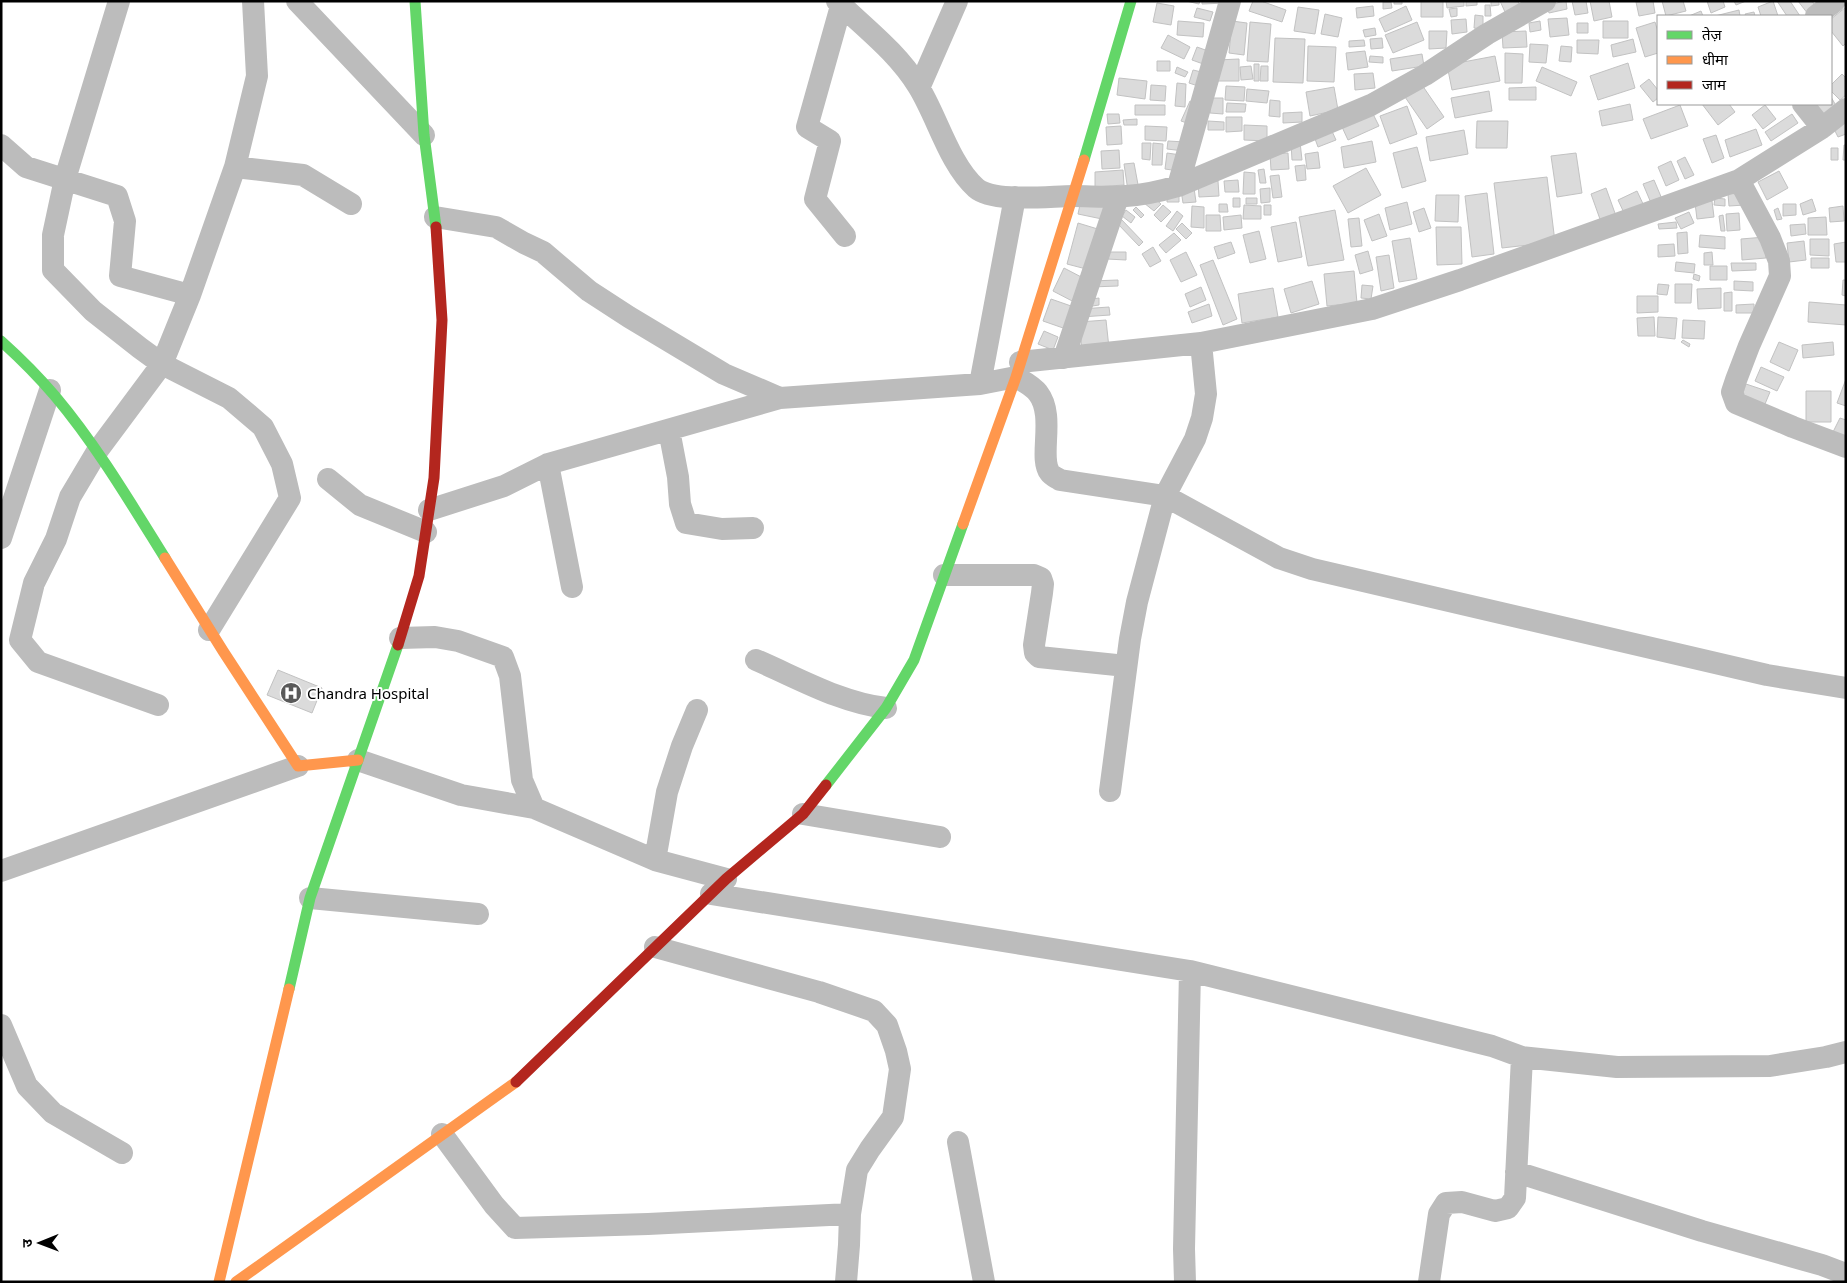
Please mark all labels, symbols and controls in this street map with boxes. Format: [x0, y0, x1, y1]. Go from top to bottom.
legend [1657, 15, 1832, 105]
text: तेज़ [1702, 24, 1723, 44]
text: धीमा [1702, 49, 1729, 69]
text: जाम [1702, 74, 1727, 94]
hospital icon: Chandra Hospital [279, 681, 303, 705]
place label: Chandra Hospital [307, 683, 429, 703]
north arrow [15, 1218, 65, 1268]
text: उ [17, 1238, 36, 1248]

